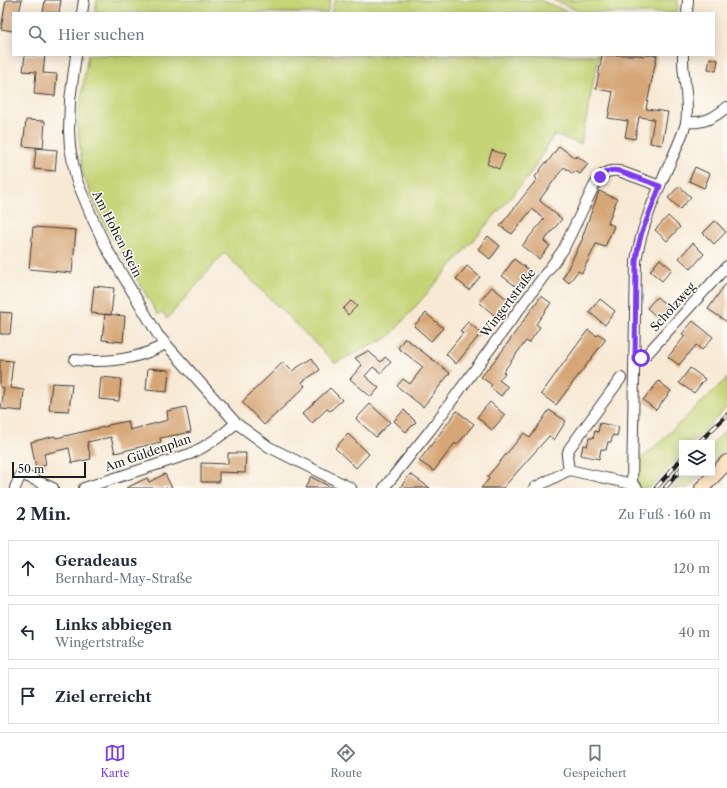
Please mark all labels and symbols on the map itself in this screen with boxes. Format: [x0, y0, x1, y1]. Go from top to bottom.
route end [591, 168, 609, 186]
street label: Am Hohen Stein [89, 187, 146, 280]
street label: Wingertstraße [476, 265, 539, 341]
street label: Scholzweg [647, 279, 699, 334]
route start [632, 349, 650, 367]
street label: Am Güldenplan [102, 431, 193, 475]
scale bar [12, 460, 86, 479]

